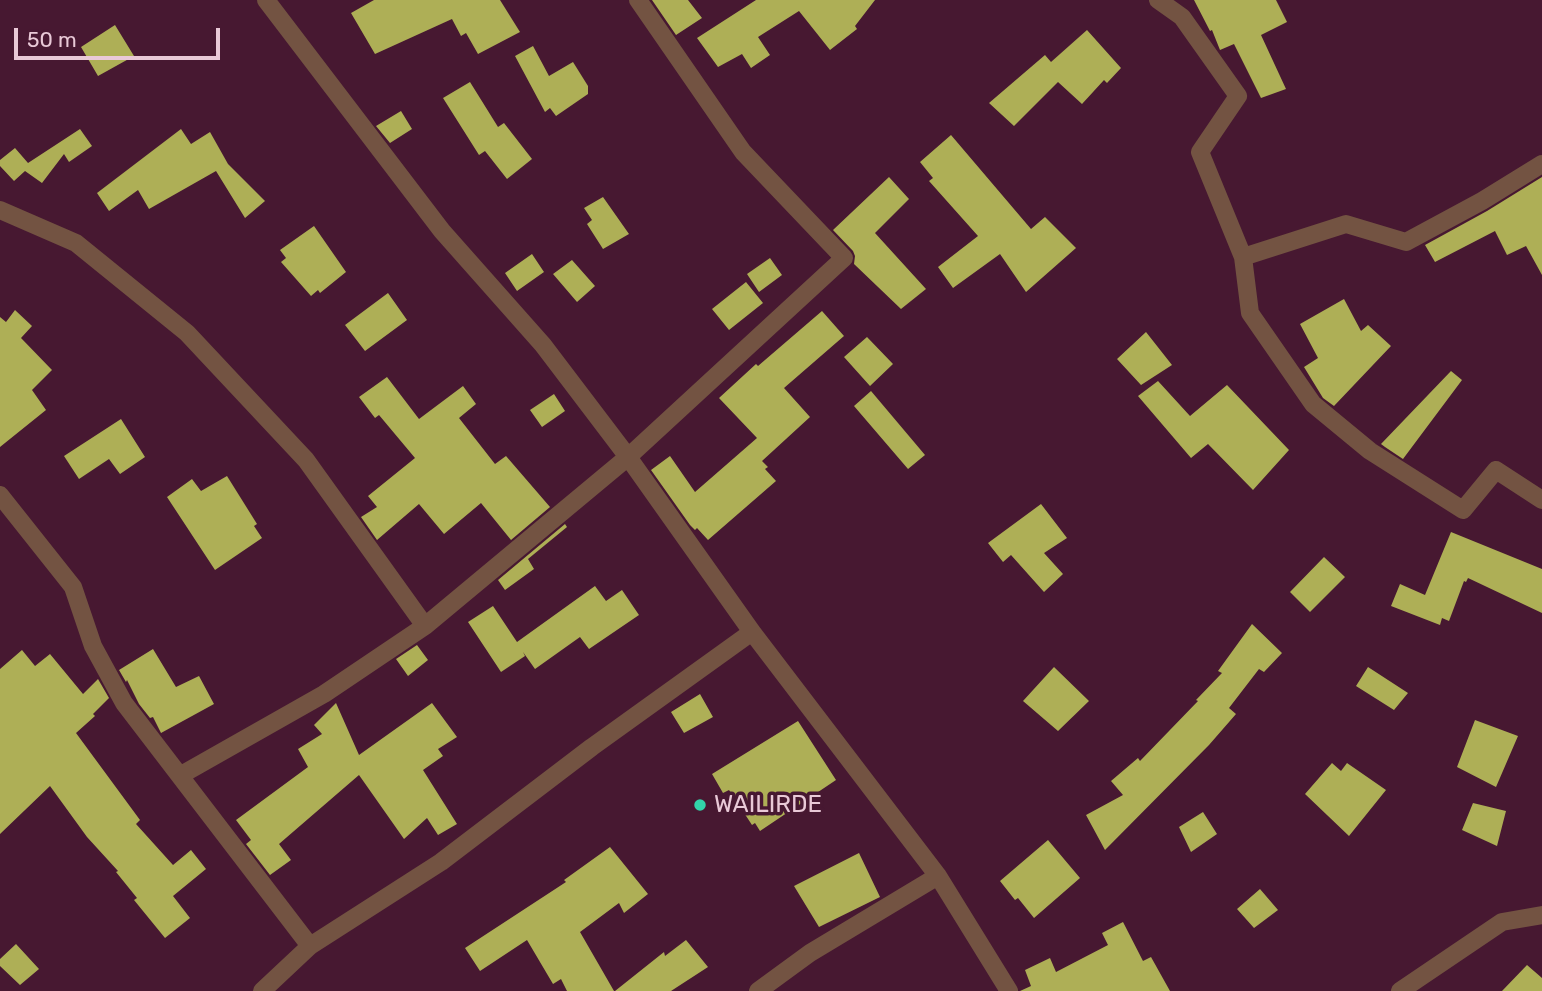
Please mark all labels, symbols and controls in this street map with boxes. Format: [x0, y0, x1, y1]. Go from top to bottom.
scale bar [18, 14, 224, 58]
text: 50 m [27, 27, 77, 52]
place label: WAILIRDE [714, 791, 822, 819]
marker: WAILIRDE [692, 797, 708, 813]

